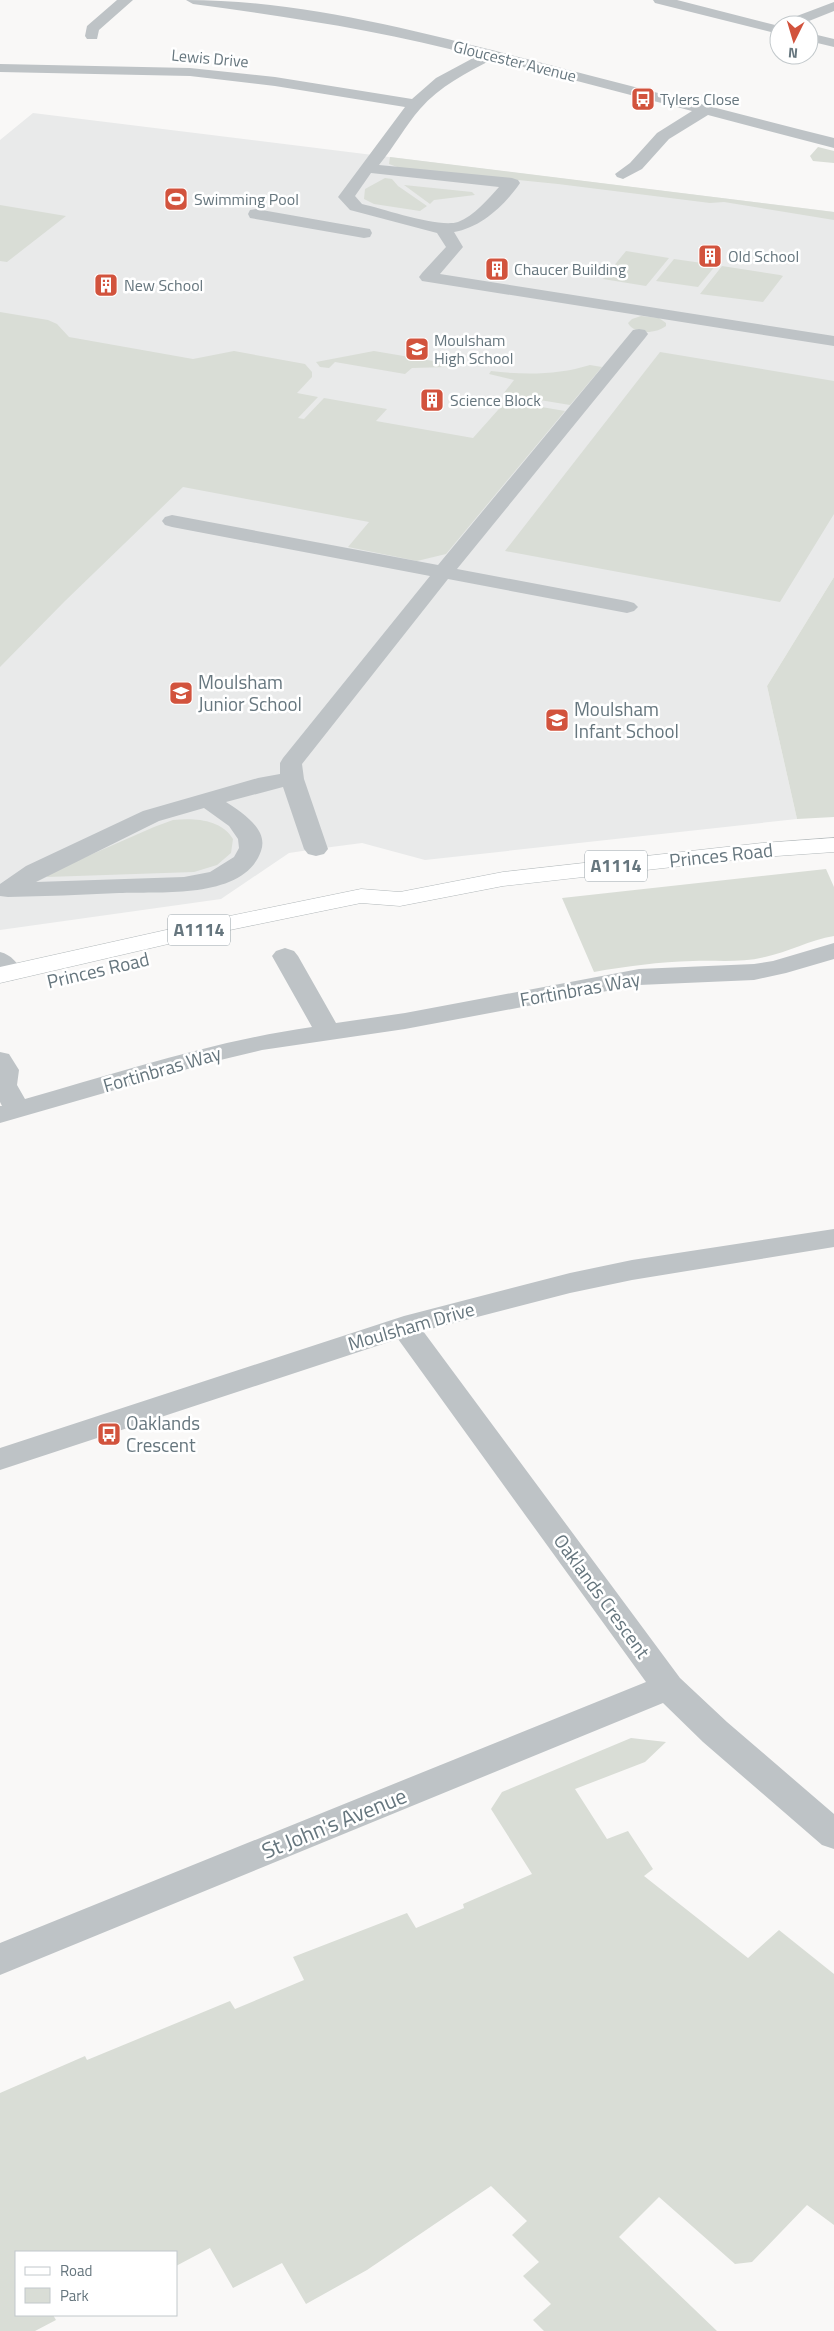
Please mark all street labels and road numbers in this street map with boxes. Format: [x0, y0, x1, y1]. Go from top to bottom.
street label: Gloucester Avenue [451, 34, 579, 88]
street label: Lewis Drive [170, 43, 250, 73]
street label: Princes Road [668, 835, 774, 874]
road number: A1114 [585, 850, 647, 881]
road number: A1114 [168, 914, 230, 946]
street label: Princes Road [44, 944, 152, 995]
street label: Fortinbras Way [518, 964, 642, 1013]
street label: Fortinbras Way [99, 1038, 224, 1099]
street label: Moulsham Drive [344, 1294, 478, 1357]
street label: Oaklands Crescent [547, 1527, 658, 1664]
street label: St John's Avenue [256, 1778, 412, 1868]

